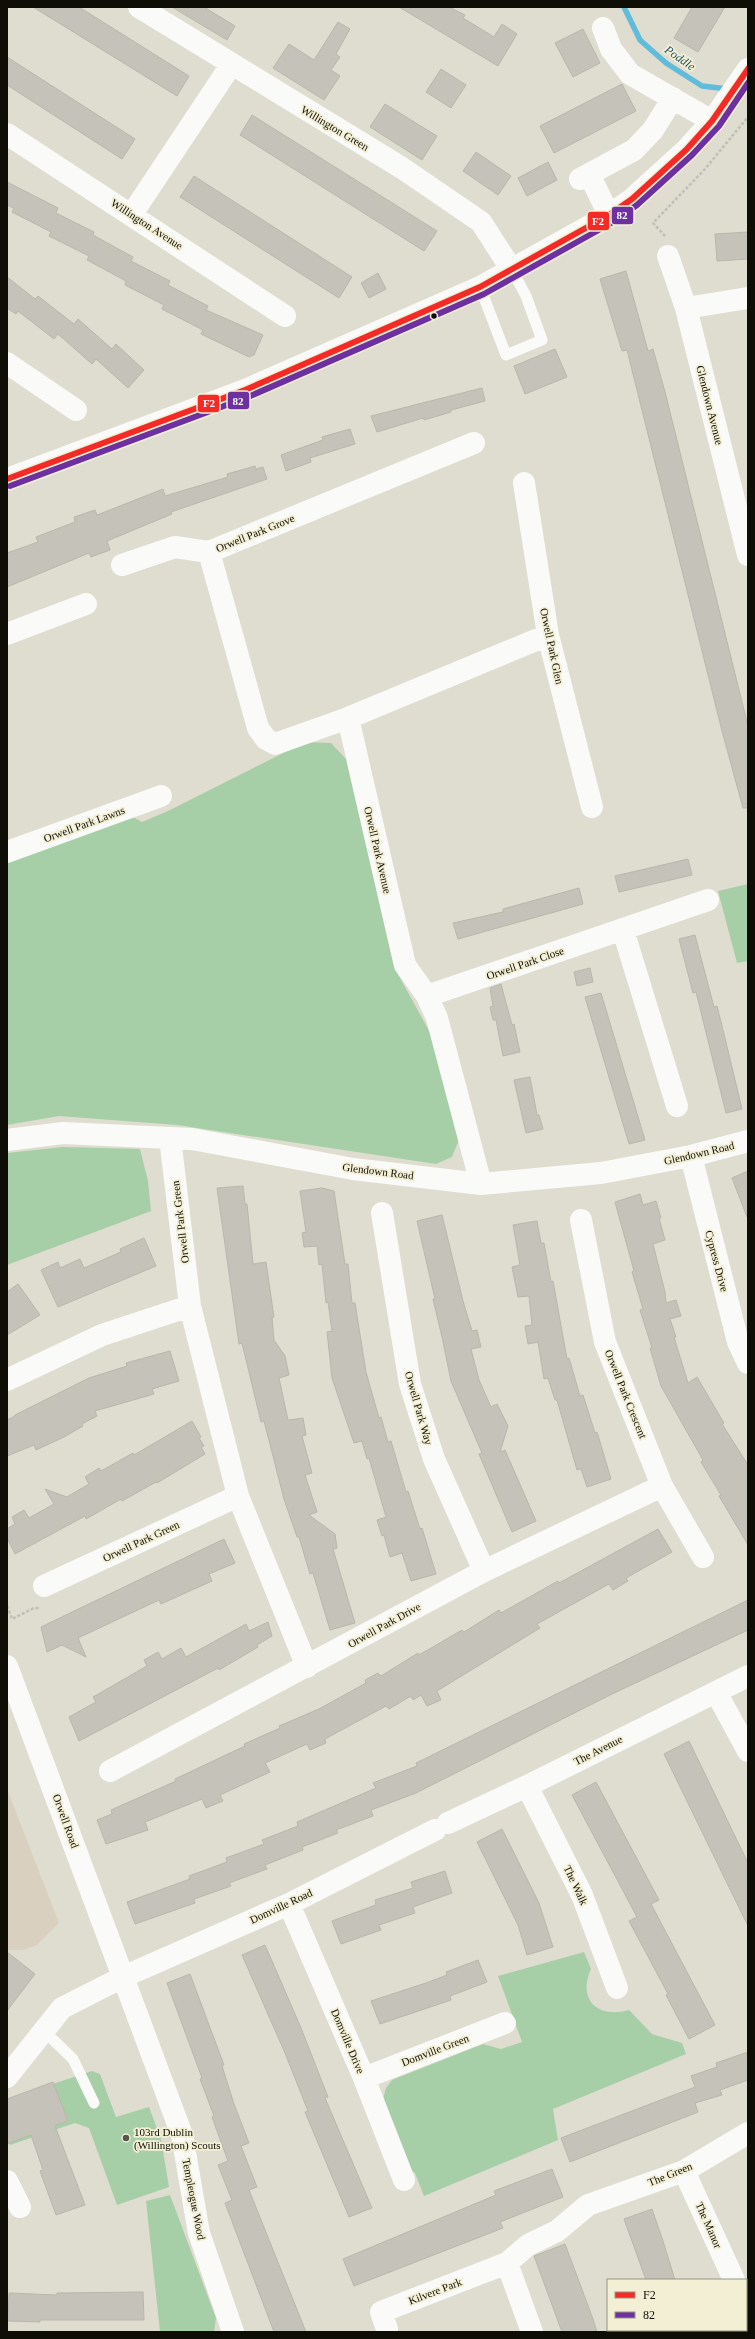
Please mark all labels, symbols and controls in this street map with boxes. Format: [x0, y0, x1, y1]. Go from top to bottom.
water label: Poddle [661, 42, 698, 74]
street label: Willington Green [299, 103, 371, 153]
street label: Willington Avenue [109, 196, 185, 252]
line badge: 82 [611, 206, 634, 225]
text: 82 [617, 209, 628, 221]
line badge: F2 [587, 211, 610, 231]
text: F2 [592, 215, 605, 227]
unlabelled marker [429, 311, 439, 321]
street label: Glendown Avenue [694, 364, 726, 446]
line badge: 82 [227, 391, 250, 410]
line badge: F2 [197, 394, 220, 413]
text: 82 [233, 395, 244, 407]
text: F2 [203, 397, 216, 409]
street label: Orwell Park Grove [214, 512, 296, 554]
street label: Orwell Park Glen [538, 607, 566, 686]
street label: Orwell Park Lawns [42, 804, 126, 844]
street label: Orwell Park Avenue [362, 805, 394, 895]
street label: Orwell Park Close [485, 944, 565, 982]
street label: Glendown Road [663, 1139, 736, 1167]
street label: Glendown Road [342, 1161, 415, 1181]
street label: Orwell Park Green [169, 1180, 191, 1264]
street label: Cypress Drive [703, 1229, 731, 1293]
street label: Orwell Park Crescent [603, 1348, 649, 1440]
street label: Orwell Park Way [403, 1370, 435, 1447]
street label: Orwell Park Green [101, 1518, 182, 1564]
street label: Orwell Park Drive [346, 1600, 423, 1650]
street label: The Avenue [572, 1733, 624, 1767]
street label: Orwell Road [51, 1792, 81, 1850]
street label: The Walk [562, 1863, 591, 1907]
street label: Domville Road [248, 1886, 315, 1926]
street label: Domville Drive [329, 2007, 367, 2075]
street label: Domville Green [400, 2031, 471, 2068]
place label: 103rd Dublin (Willington) Scouts [134, 2126, 221, 2152]
marker: 103rd Dublin (Willington) Scouts [121, 2133, 131, 2143]
street label: Templeogue Wood [180, 2157, 208, 2241]
street label: The Green [646, 2160, 694, 2188]
street label: The Manor [694, 2200, 725, 2250]
street label: Kilvere Park [407, 2275, 464, 2307]
legend [607, 2279, 747, 2331]
text: F2 [643, 2288, 656, 2302]
text: 82 [643, 2308, 655, 2322]

